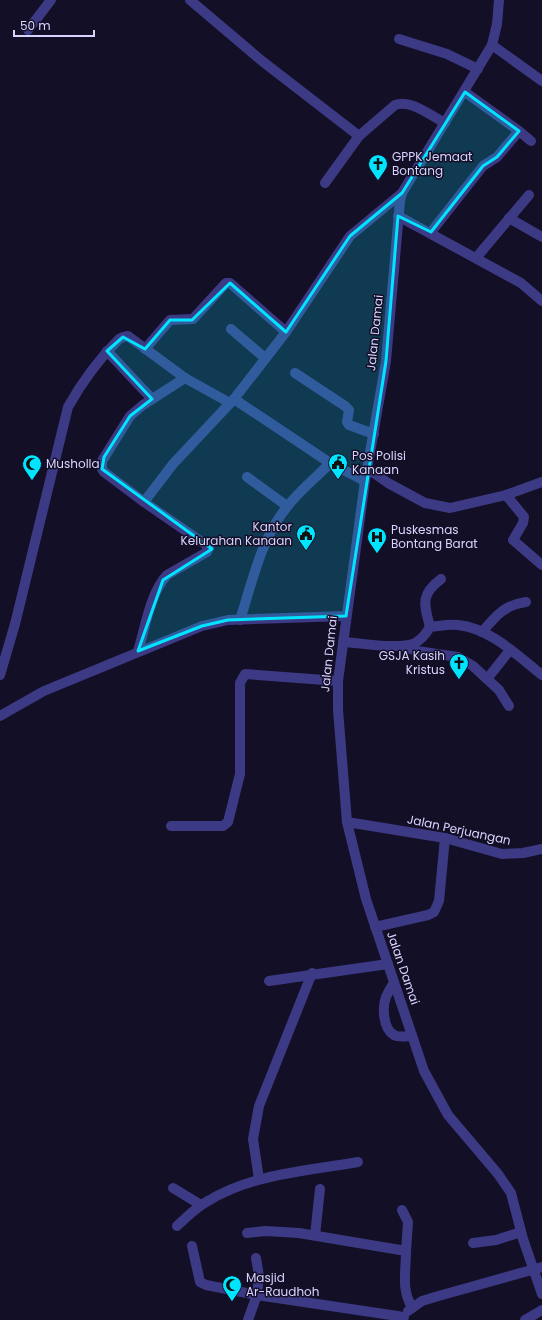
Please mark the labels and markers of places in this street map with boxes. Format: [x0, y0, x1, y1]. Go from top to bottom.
place label: GPPK Jemaat Bontang [392, 148, 472, 179]
church icon: GPPK Jemaat Bontang [367, 153, 389, 181]
place label: Pos Polisi Kanaan [352, 447, 406, 478]
public building icon: Pos Polisi Kanaan [327, 452, 349, 480]
mosque icon: Musholla [21, 453, 43, 481]
place label: Musholla [46, 455, 100, 472]
place label: Kantor Kelurahan Kanaan [181, 518, 293, 549]
place label: Puskesmas Bontang Barat [391, 521, 478, 552]
public building icon: Kantor Kelurahan Kanaan [295, 523, 317, 551]
hospital icon: Puskesmas Bontang Barat [366, 526, 388, 554]
place label: GSJA Kasih Kristus [379, 647, 445, 678]
church icon: GSJA Kasih Kristus [448, 652, 470, 680]
place label: Masjid Ar-Raudhoh [246, 1269, 319, 1300]
mosque icon: Masjid Ar-Raudhoh [221, 1274, 243, 1302]

